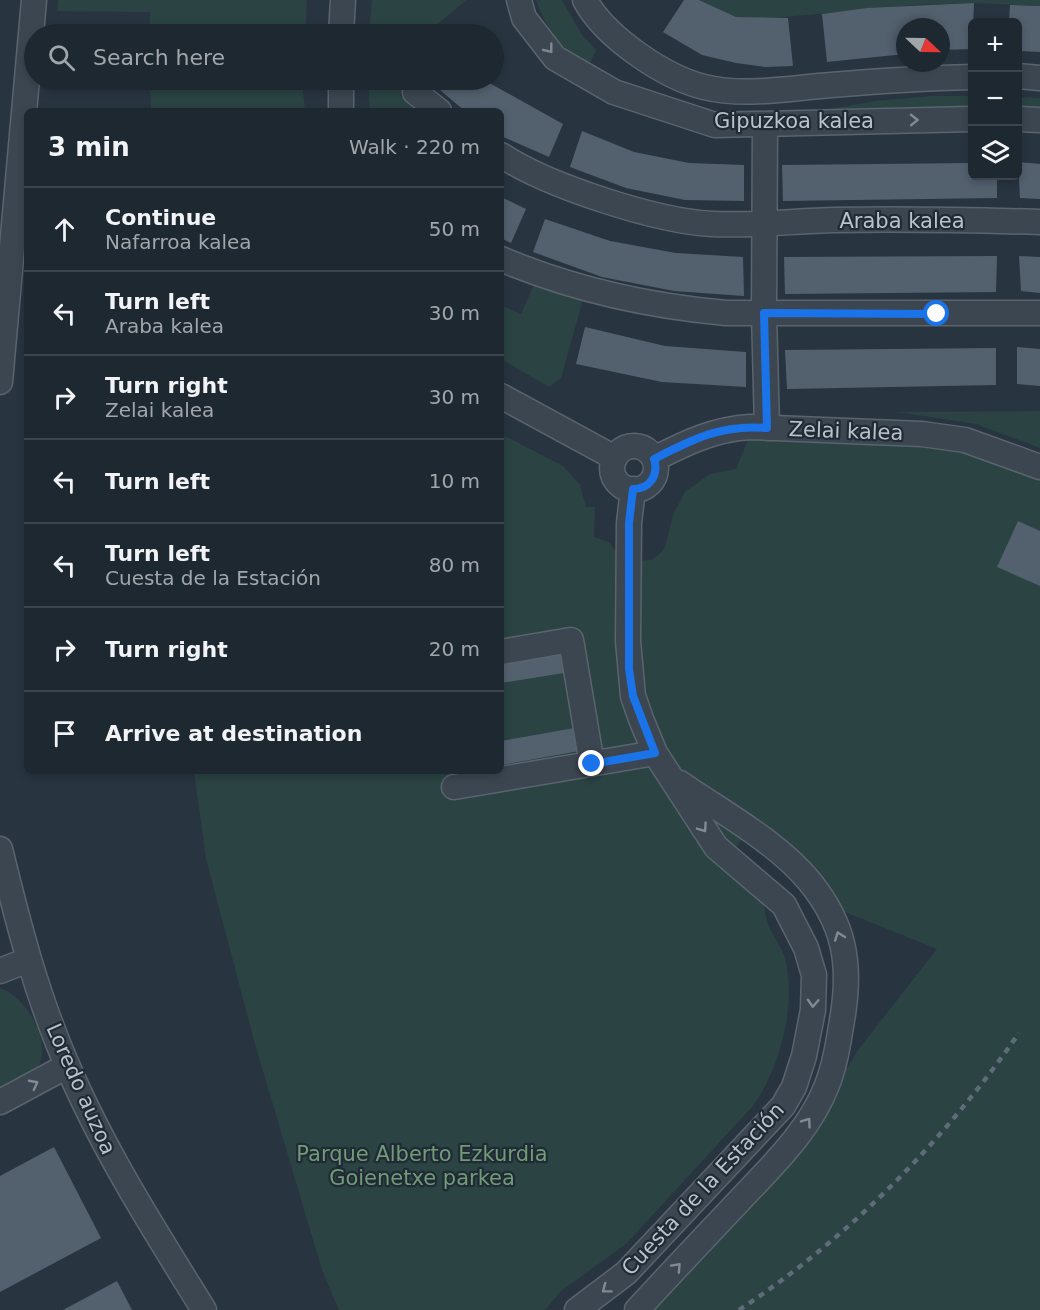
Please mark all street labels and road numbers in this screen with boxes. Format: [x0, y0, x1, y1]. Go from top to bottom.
street label: Gipuzkoa kalea [714, 109, 874, 133]
street label: Araba kalea [839, 209, 965, 233]
street label: Zelai kalea [788, 417, 904, 445]
street label: Loredo auzoa [41, 1020, 121, 1158]
street label: Cuesta de la Estación [617, 1098, 789, 1280]

